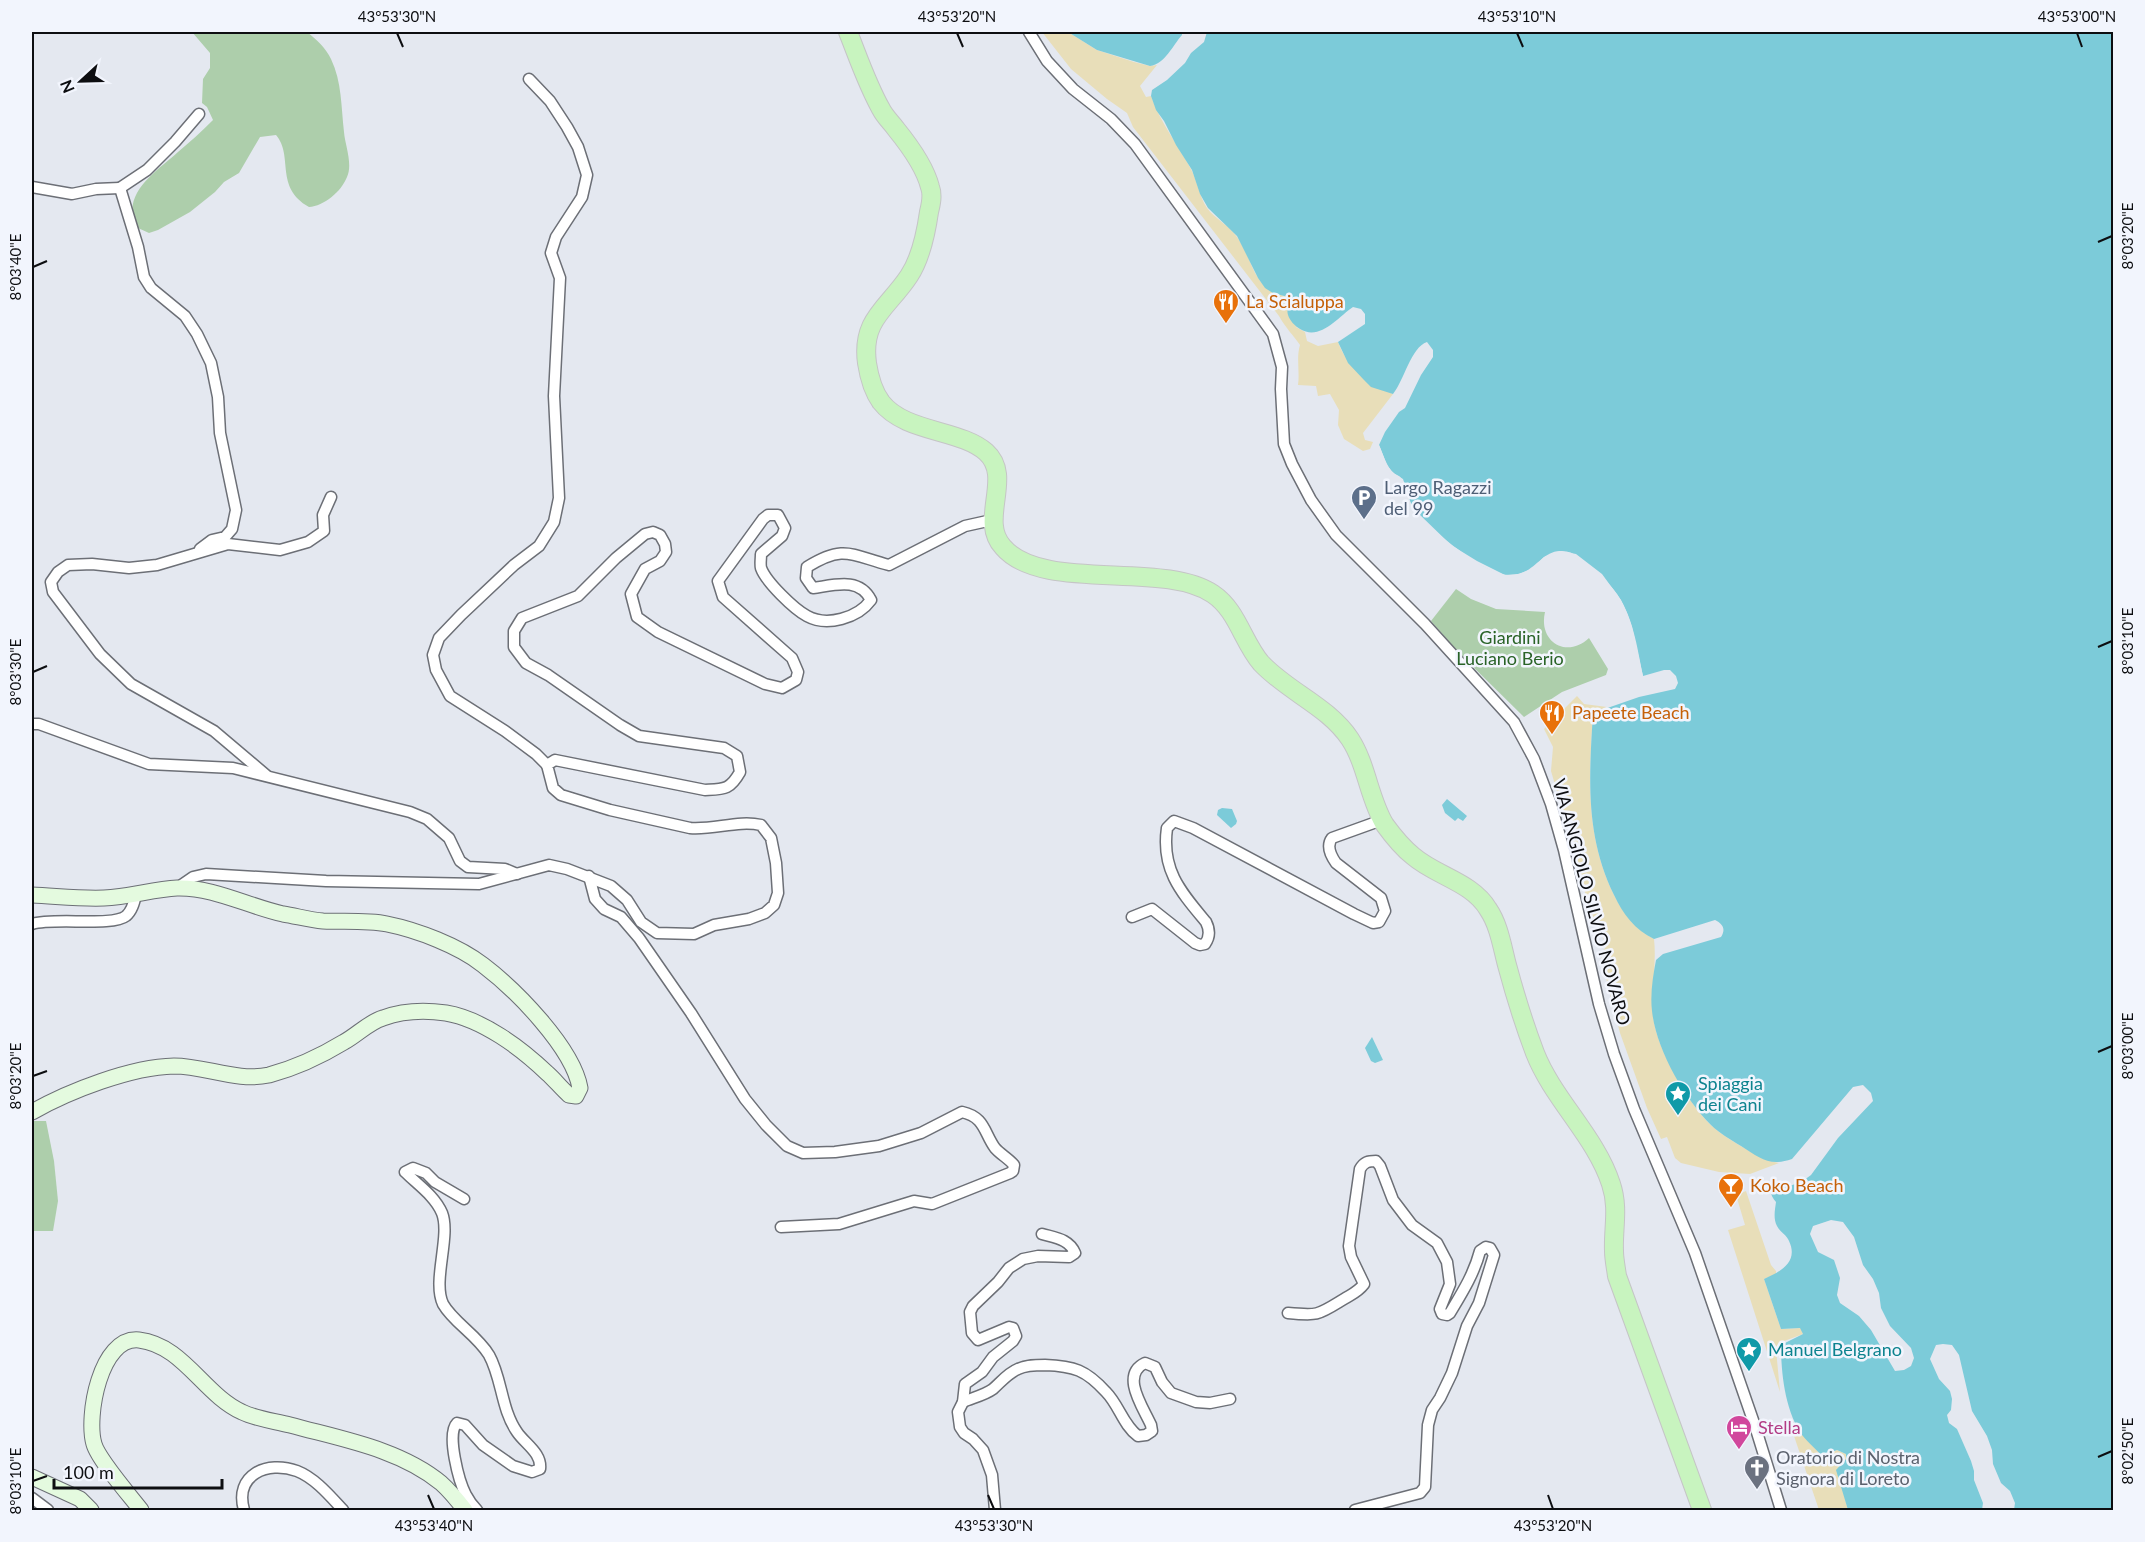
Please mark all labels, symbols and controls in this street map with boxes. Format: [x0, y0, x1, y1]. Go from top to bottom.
text: 43°53'30"N [358, 7, 436, 25]
text: 43°53'20"N [918, 7, 996, 25]
text: 43°53'10"N [1478, 7, 1556, 25]
text: 43°53'00"N [2038, 7, 2116, 25]
north arrow [51, 51, 111, 111]
text: N [56, 78, 78, 96]
text: 8°03'20"E [2118, 203, 2136, 270]
text: 8°03'40"E [6, 234, 24, 301]
restaurant icon: La Scialuppa [1211, 287, 1241, 325]
place label: La Scialuppa [1246, 290, 1344, 312]
place label: Largo Ragazzi del 99 [1384, 476, 1492, 519]
parking icon: Largo Ragazzi del 99 [1349, 483, 1379, 521]
text: 8°03'10"E [2118, 608, 2136, 675]
park label: Giardini Luciano Berio [1456, 626, 1564, 669]
text: 8°03'30"E [6, 639, 24, 706]
restaurant icon: Papeete Beach [1537, 698, 1567, 736]
place label: Papeete Beach [1572, 701, 1690, 723]
street label: VIA ANGIOLO SILVIO NOVARO [1548, 776, 1636, 1027]
text: 8°03'00"E [2118, 1013, 2136, 1080]
text: 8°03'20"E [6, 1043, 24, 1110]
place label: Spiaggia dei Cani [1698, 1072, 1763, 1115]
place icon: Spiaggia dei Cani [1663, 1079, 1693, 1117]
bar icon: Koko Beach [1716, 1171, 1746, 1209]
place label: Koko Beach [1750, 1174, 1843, 1196]
place icon: Manuel Belgrano [1734, 1335, 1764, 1373]
place label: Manuel Belgrano [1768, 1338, 1902, 1360]
hotel icon: Stella [1724, 1413, 1754, 1451]
place label: Stella [1758, 1416, 1801, 1438]
text: 8°02'50"E [2118, 1418, 2136, 1485]
place label: Oratorio di Nostra Signora di Loreto [1776, 1446, 1920, 1489]
text: 8°03'10"E [6, 1448, 24, 1515]
scale bar [54, 1452, 222, 1490]
church icon: Oratorio di Nostra Signora di Loreto [1742, 1453, 1772, 1491]
text: 100 m [63, 1461, 114, 1483]
text: 43°53'40"N [395, 1516, 473, 1534]
text: 43°53'30"N [955, 1516, 1033, 1534]
text: 43°53'20"N [1514, 1516, 1592, 1534]

